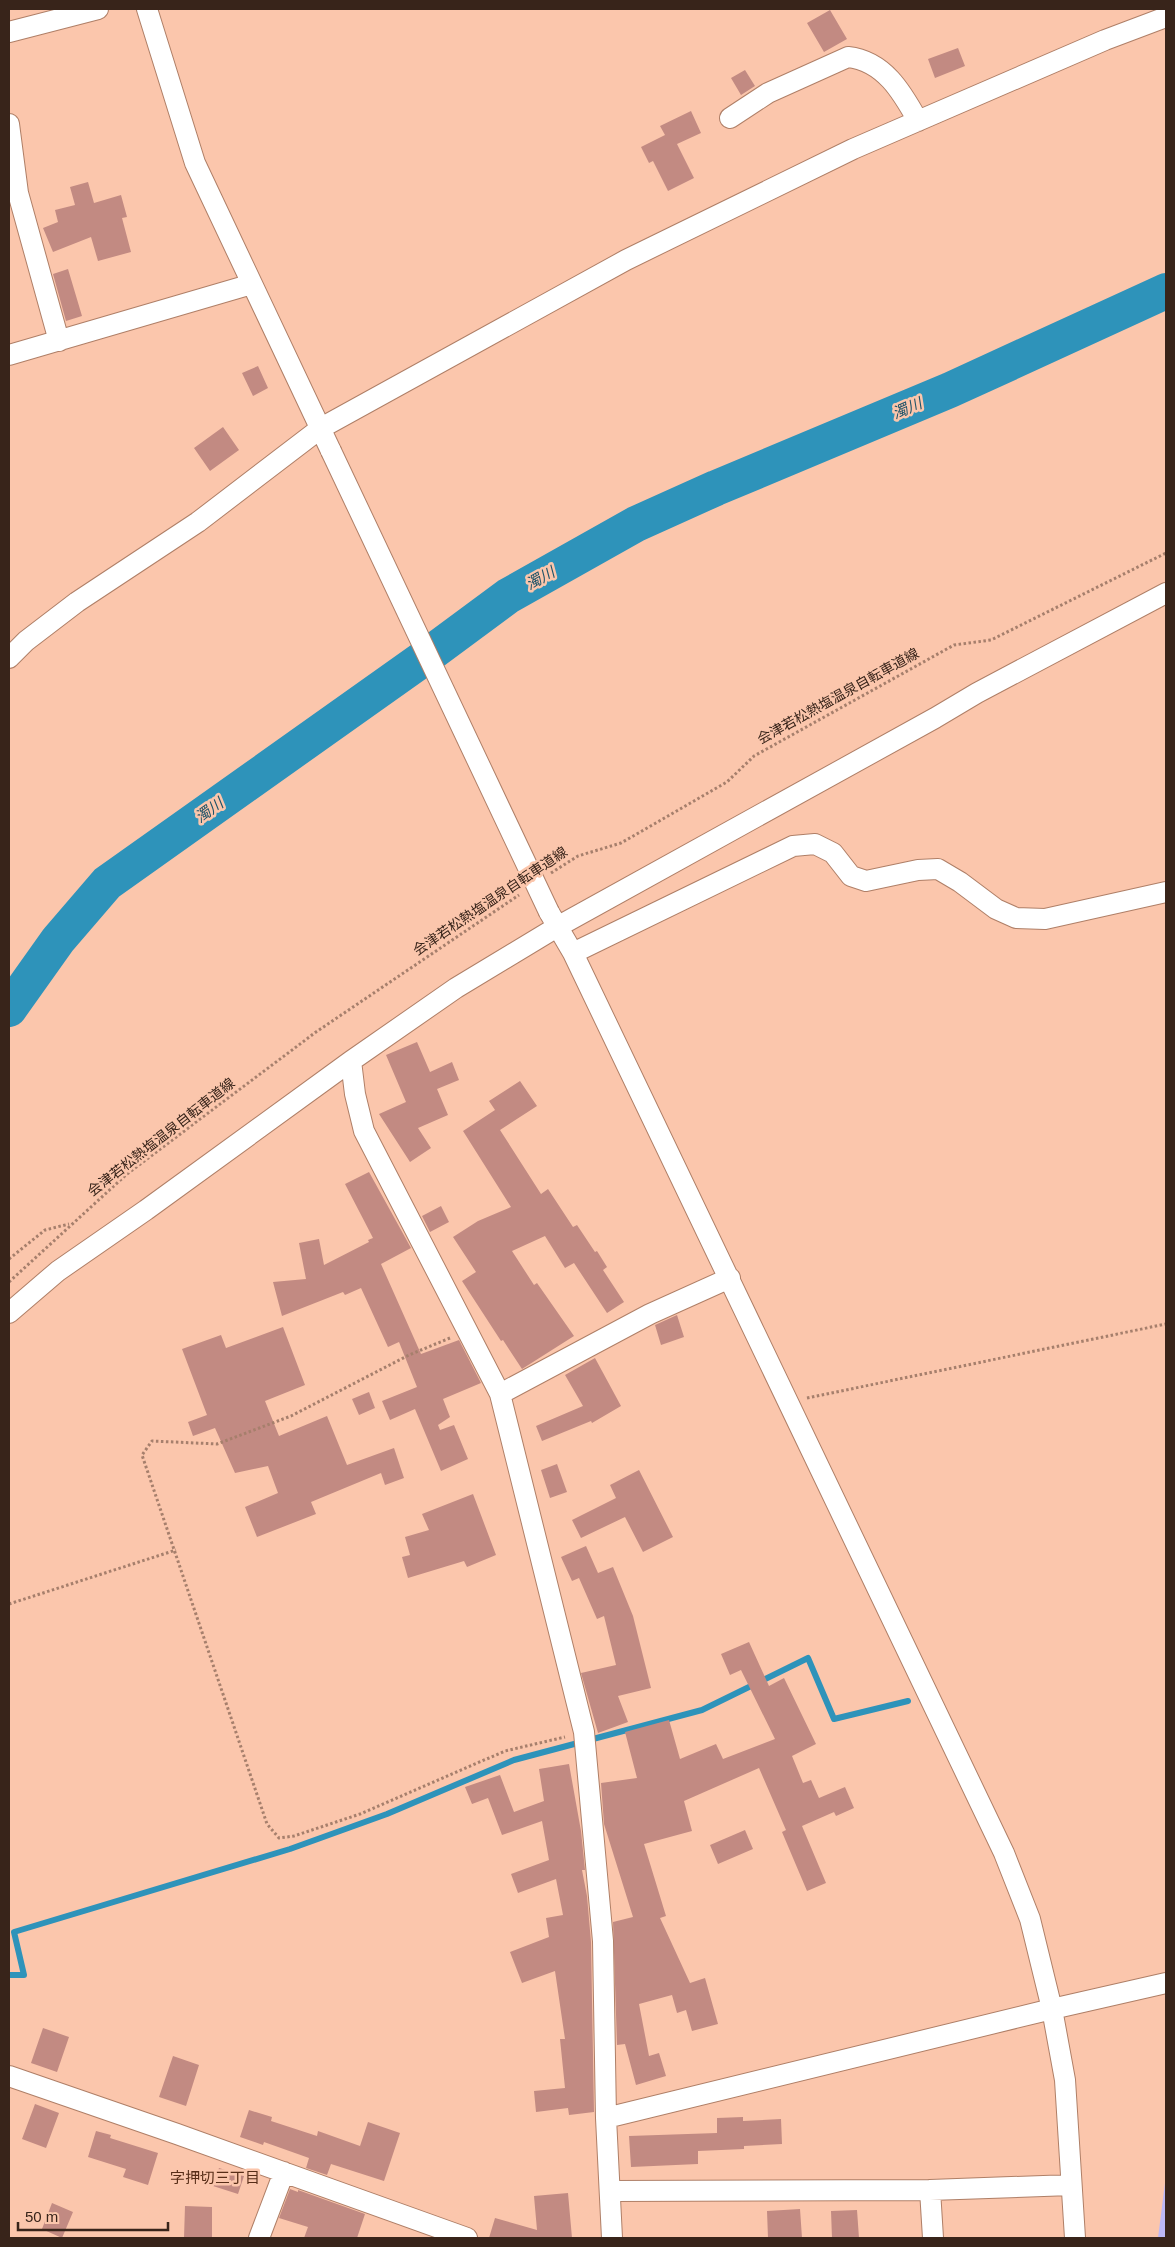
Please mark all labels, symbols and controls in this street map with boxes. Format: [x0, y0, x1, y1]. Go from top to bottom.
water label: 濁川 [890, 394, 926, 422]
water label: 濁川 [523, 562, 559, 593]
street label: 会津若松熱塩温泉自転車道線 [755, 645, 921, 747]
water label: 濁川 [192, 793, 228, 826]
street label: 会津若松熱塩温泉自転車道線 [410, 843, 570, 959]
street label: 会津若松熱塩温泉自転車道線 [84, 1075, 238, 1199]
district label: 字押切三丁目 [170, 2169, 260, 2186]
scale bar [18, 2200, 168, 2232]
text: 50 m [25, 2208, 58, 2225]

